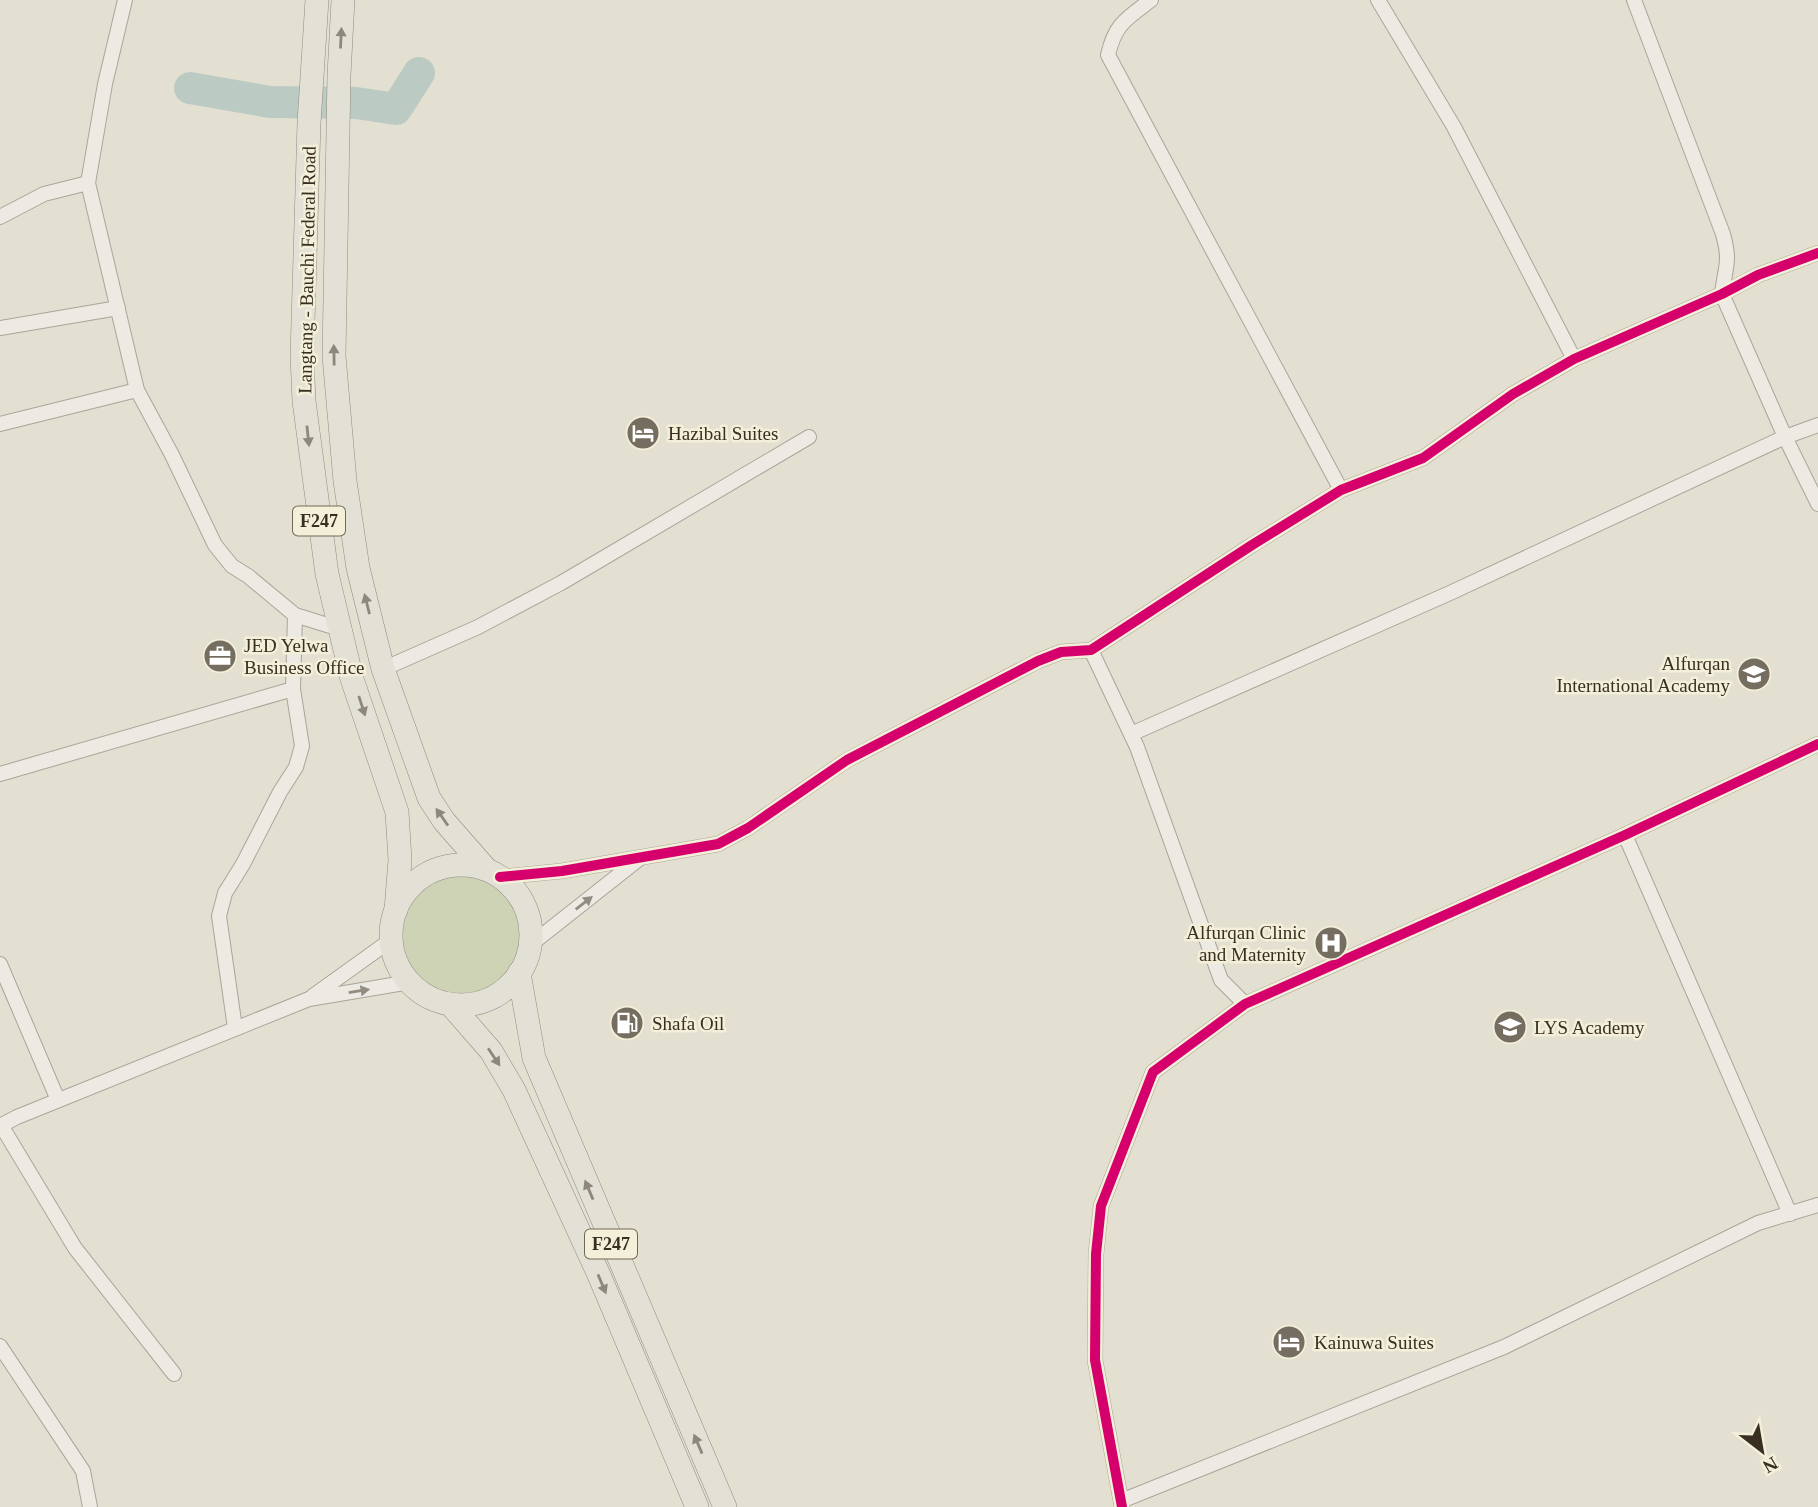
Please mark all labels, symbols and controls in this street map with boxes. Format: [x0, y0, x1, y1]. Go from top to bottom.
one-way arrow [335, 26, 346, 48]
street label: Langtang - Bauchi Federal Road [294, 145, 320, 394]
one-way arrow [328, 343, 340, 365]
hotel icon: Hazibal Suites [624, 414, 662, 452]
place label: Hazibal Suites [668, 423, 778, 444]
one-way arrow [303, 425, 314, 447]
road number: F247 [293, 506, 345, 536]
one-way arrow [361, 593, 372, 615]
place label: JED Yelwa Business Office [244, 635, 365, 678]
office icon: JED Yelwa Business Office [201, 637, 239, 675]
place label: Alfurqan International Academy [1556, 653, 1730, 696]
school or university icon: Alfurqan International Academy [1735, 655, 1773, 693]
one-way arrow [357, 696, 368, 717]
one-way arrow [435, 808, 449, 827]
one-way arrow [575, 896, 593, 910]
place label: Alfurqan Clinic and Maternity [1186, 922, 1306, 965]
hospital icon: Alfurqan Clinic and Maternity [1312, 924, 1350, 962]
one-way arrow [348, 985, 370, 996]
fuel station icon: Shafa Oil [608, 1004, 646, 1042]
school or university icon: LYS Academy [1491, 1008, 1529, 1046]
place label: Shafa Oil [652, 1013, 724, 1034]
place label: LYS Academy [1534, 1017, 1645, 1038]
one-way arrow [487, 1047, 500, 1067]
one-way arrow [583, 1180, 594, 1201]
road number: F247 [585, 1230, 637, 1259]
one-way arrow [597, 1273, 608, 1294]
hotel icon: Kainuwa Suites [1270, 1323, 1308, 1361]
place label: Kainuwa Suites [1314, 1332, 1434, 1353]
north arrow [1727, 1416, 1797, 1486]
one-way arrow [692, 1434, 703, 1455]
text: N [1759, 1453, 1782, 1478]

